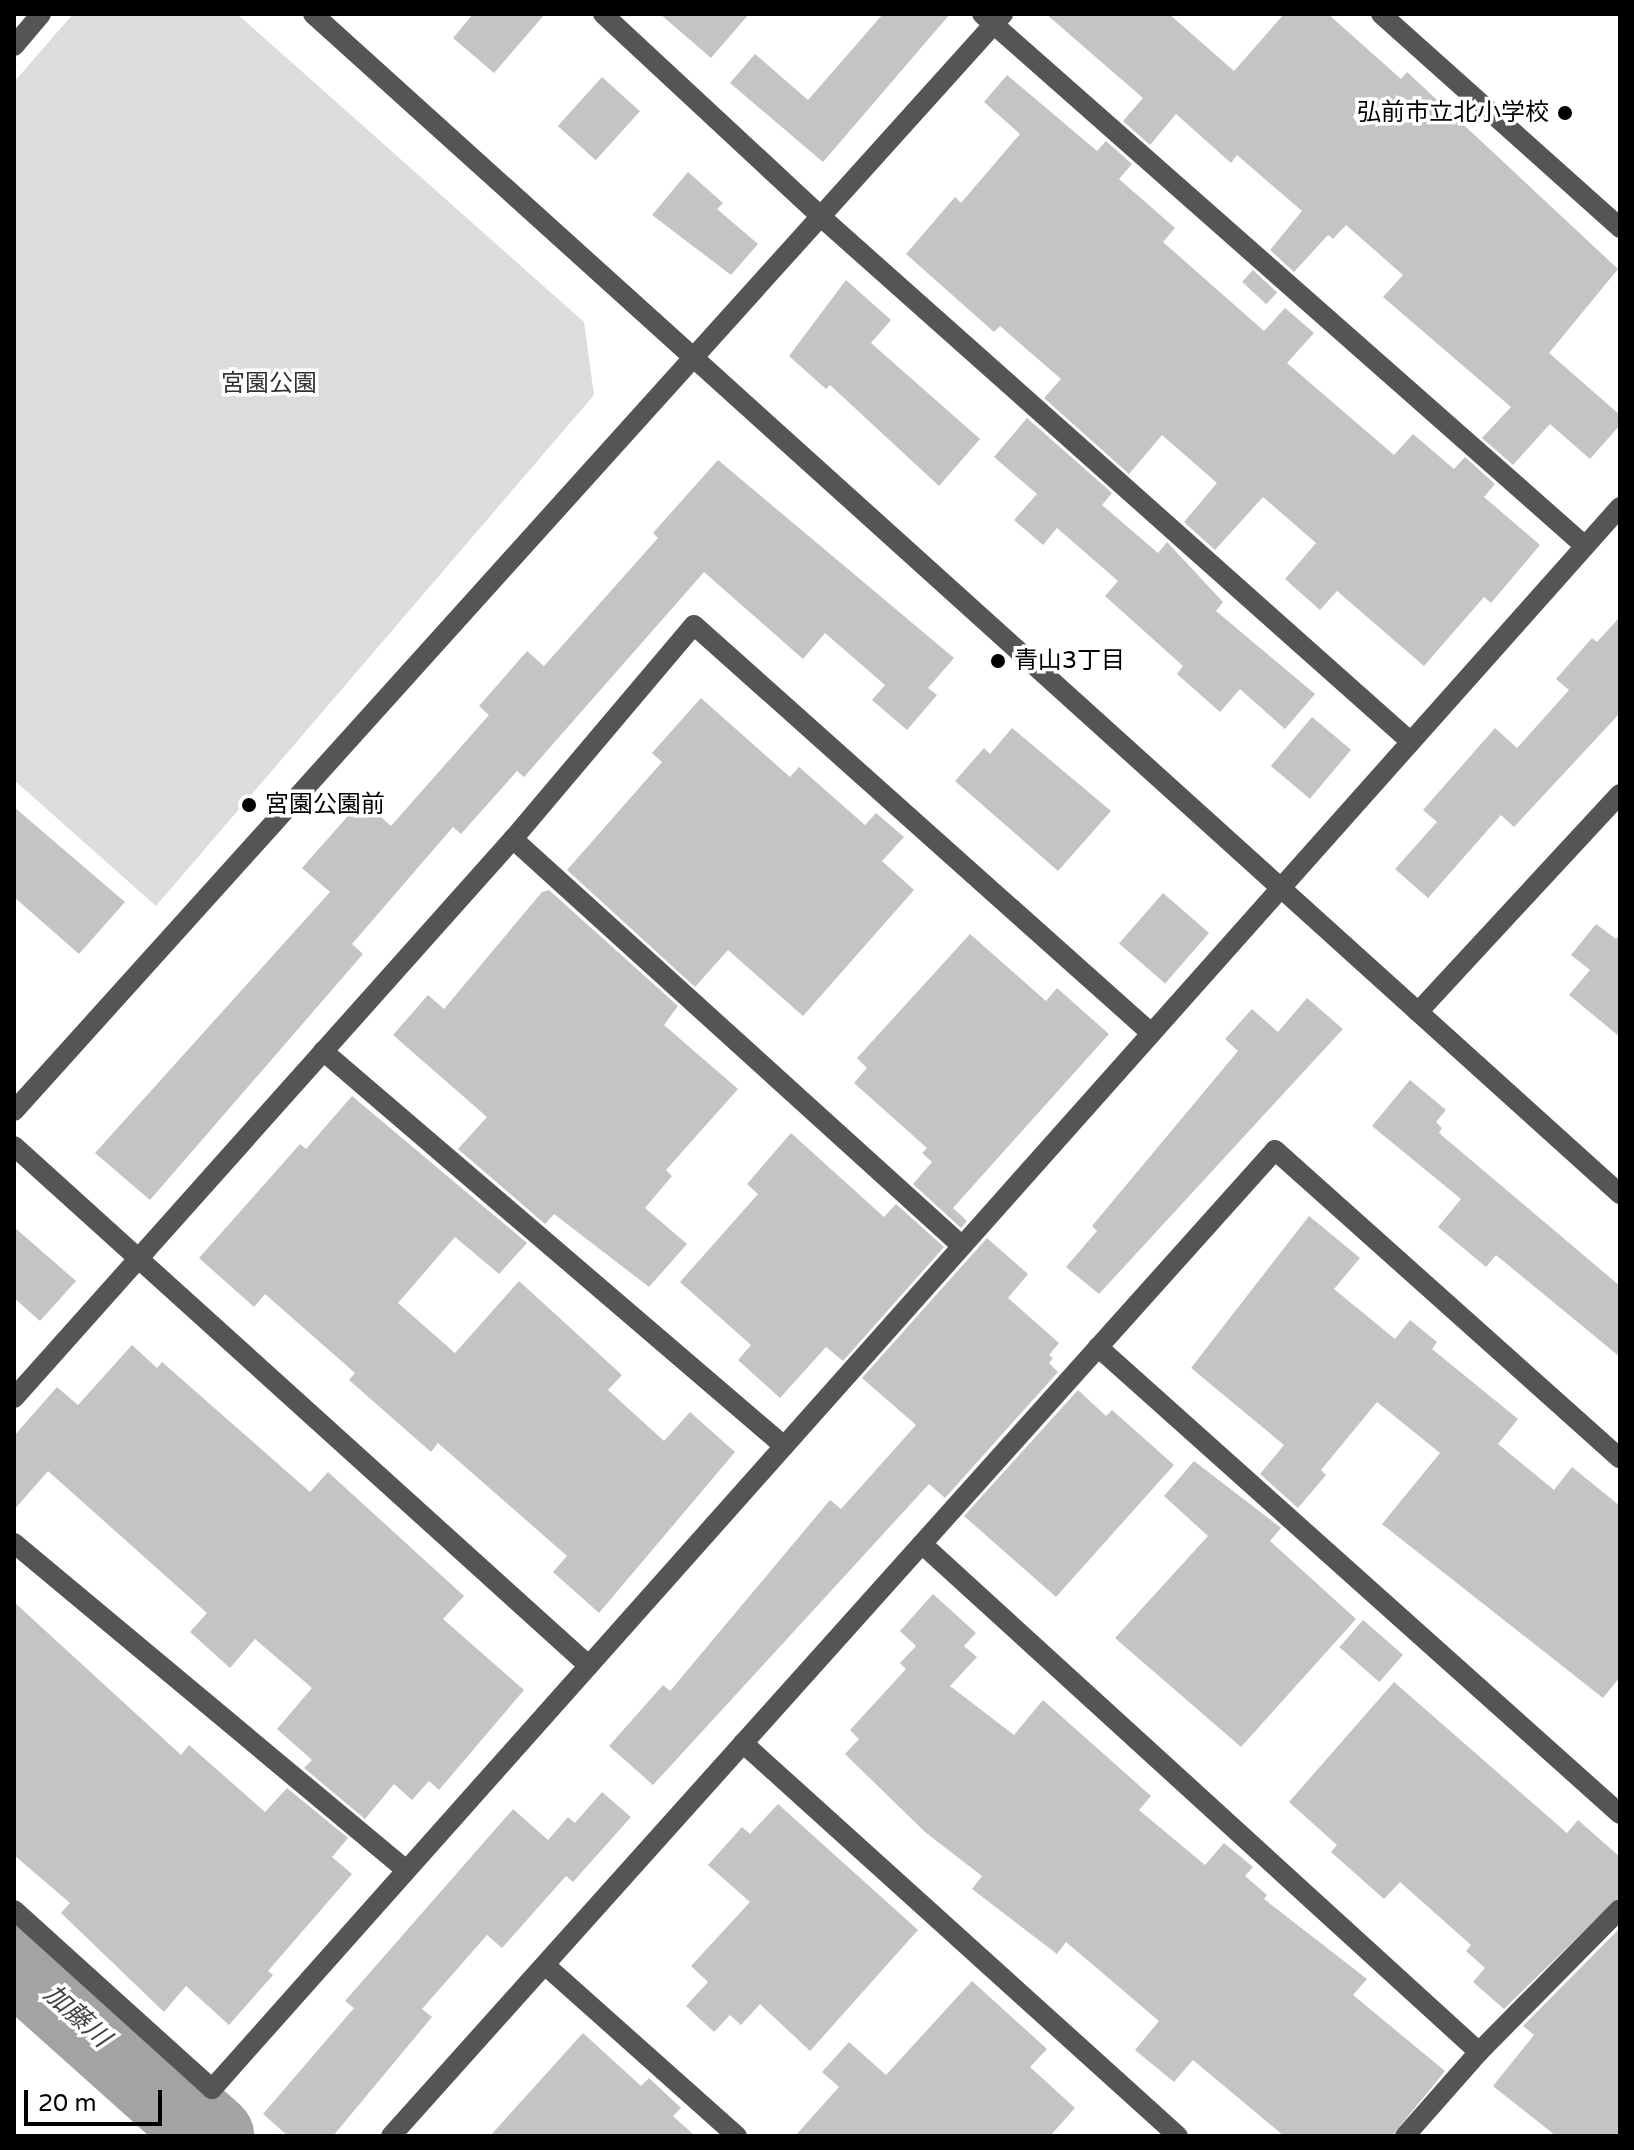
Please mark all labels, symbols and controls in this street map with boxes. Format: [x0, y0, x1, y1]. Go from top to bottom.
place label: 弘前市立北小学校 [1357, 99, 1549, 127]
marker: 弘前市立北小学校 [1556, 104, 1574, 122]
park label: 宮園公園 [221, 370, 317, 398]
place label: 青山3丁目 [1014, 647, 1125, 675]
marker: 青山3丁目 [989, 652, 1007, 670]
place label: 宮園公園前 [265, 791, 385, 819]
marker: 宮園公園前 [240, 796, 258, 814]
water label: 加藤川 [38, 1978, 116, 2054]
scale bar [28, 2074, 166, 2124]
text: 20 m [38, 2089, 96, 2118]

